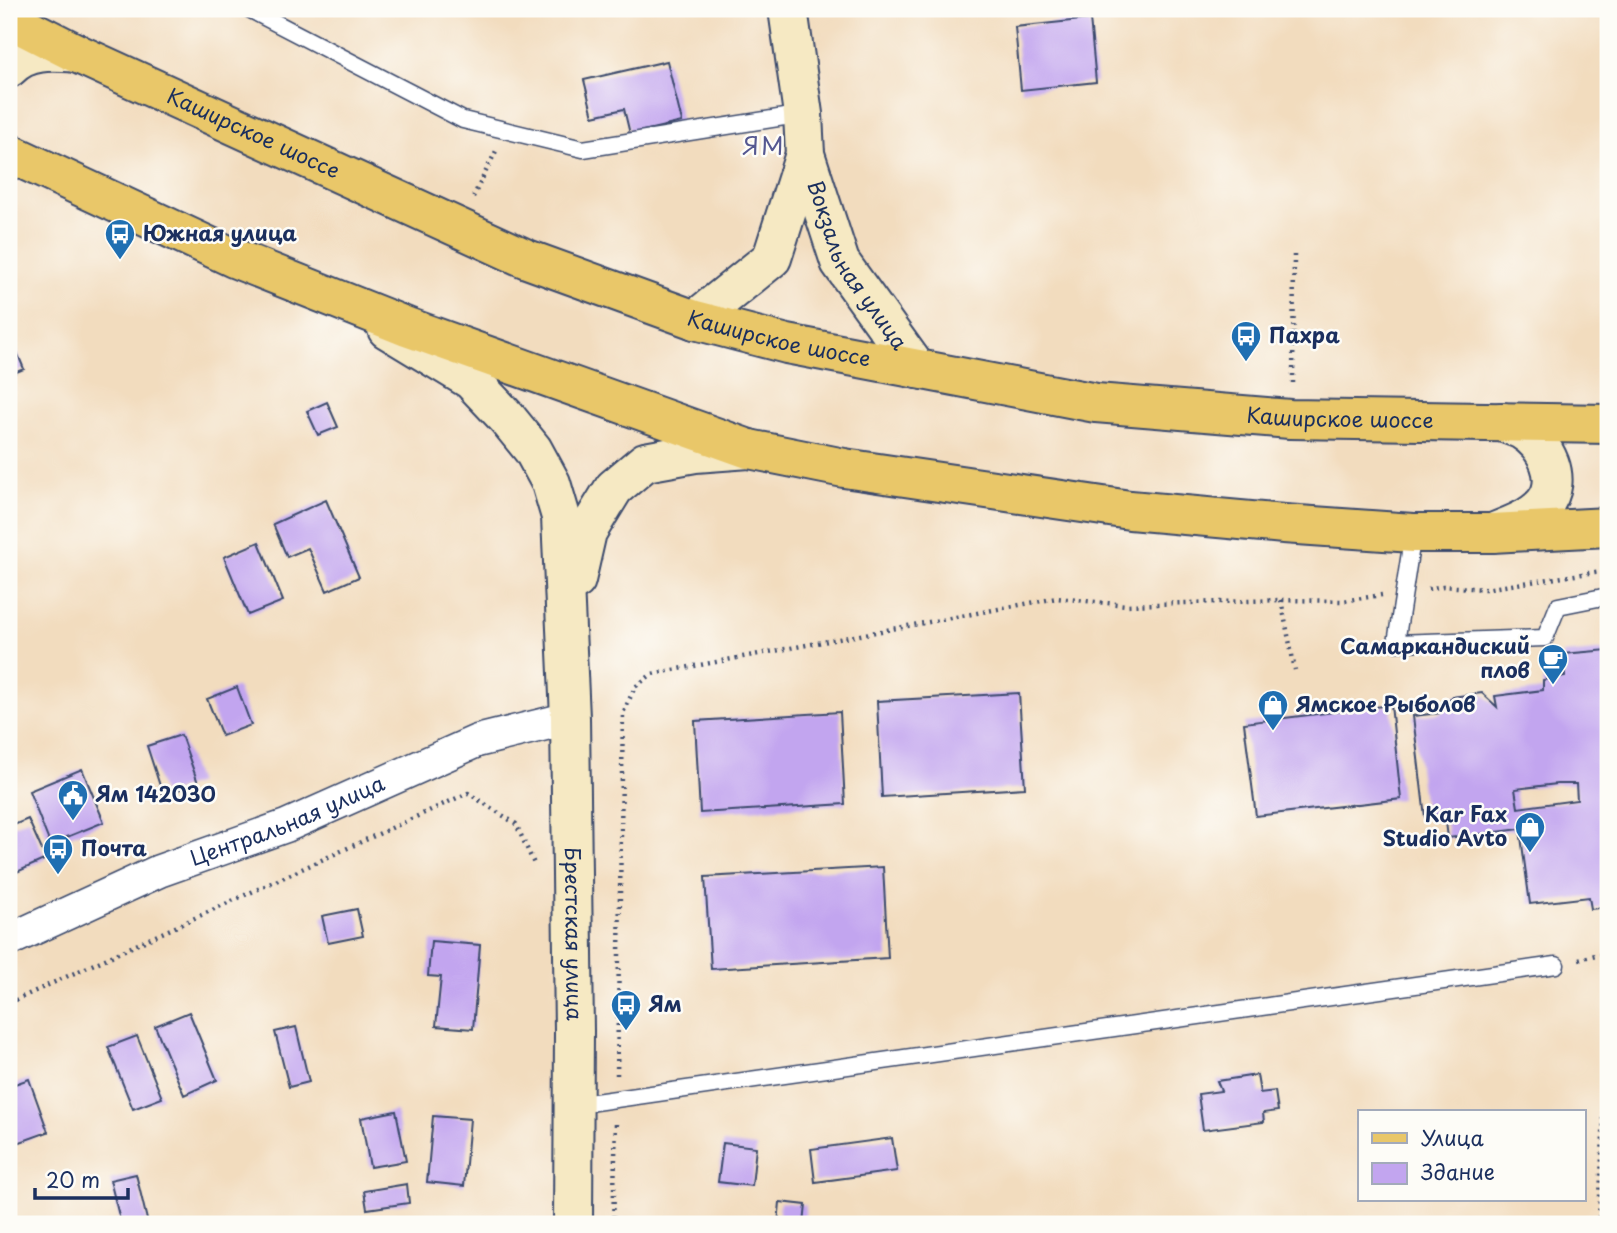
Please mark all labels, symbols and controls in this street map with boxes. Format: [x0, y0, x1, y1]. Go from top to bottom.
street label: Каширское шоссе [162, 79, 346, 186]
district label: ЯМ [742, 127, 786, 163]
street label: Вокзальная улица [801, 176, 917, 357]
place label: Южная улица [143, 216, 297, 248]
bus stop icon: Южная улица [103, 217, 137, 261]
street label: Каширское шоссе [683, 301, 874, 374]
place label: Пахра [1269, 318, 1340, 350]
bus stop icon: Пахра [1229, 319, 1263, 363]
street label: Каширское шоссе [1246, 397, 1434, 435]
place label: Самаркандиский плов [1340, 629, 1530, 685]
cafe icon: Самаркандиский плов [1536, 642, 1570, 686]
place label: Ямское Рыболов [1296, 687, 1476, 719]
shop icon: Ямское Рыболов [1256, 688, 1290, 732]
street label: Центральная улица [185, 766, 390, 873]
place label: Ям 142030 [95, 777, 216, 809]
public building icon: Ям 142030 [56, 778, 90, 822]
place label: Kar Fax Studio Avto [1383, 797, 1507, 853]
shop icon: Kar Fax Studio Avto [1513, 810, 1547, 854]
place label: Почта [81, 831, 147, 863]
bus stop icon: Почта [41, 832, 75, 876]
street label: Брестская улица [558, 847, 592, 1022]
place label: Ям [648, 987, 682, 1019]
bus stop icon: Ям [609, 988, 643, 1032]
legend [1358, 1110, 1586, 1202]
text: Улица [1421, 1121, 1484, 1153]
text: Здание [1421, 1155, 1495, 1187]
scale bar [35, 1156, 128, 1200]
text: 20 m [46, 1163, 100, 1195]

